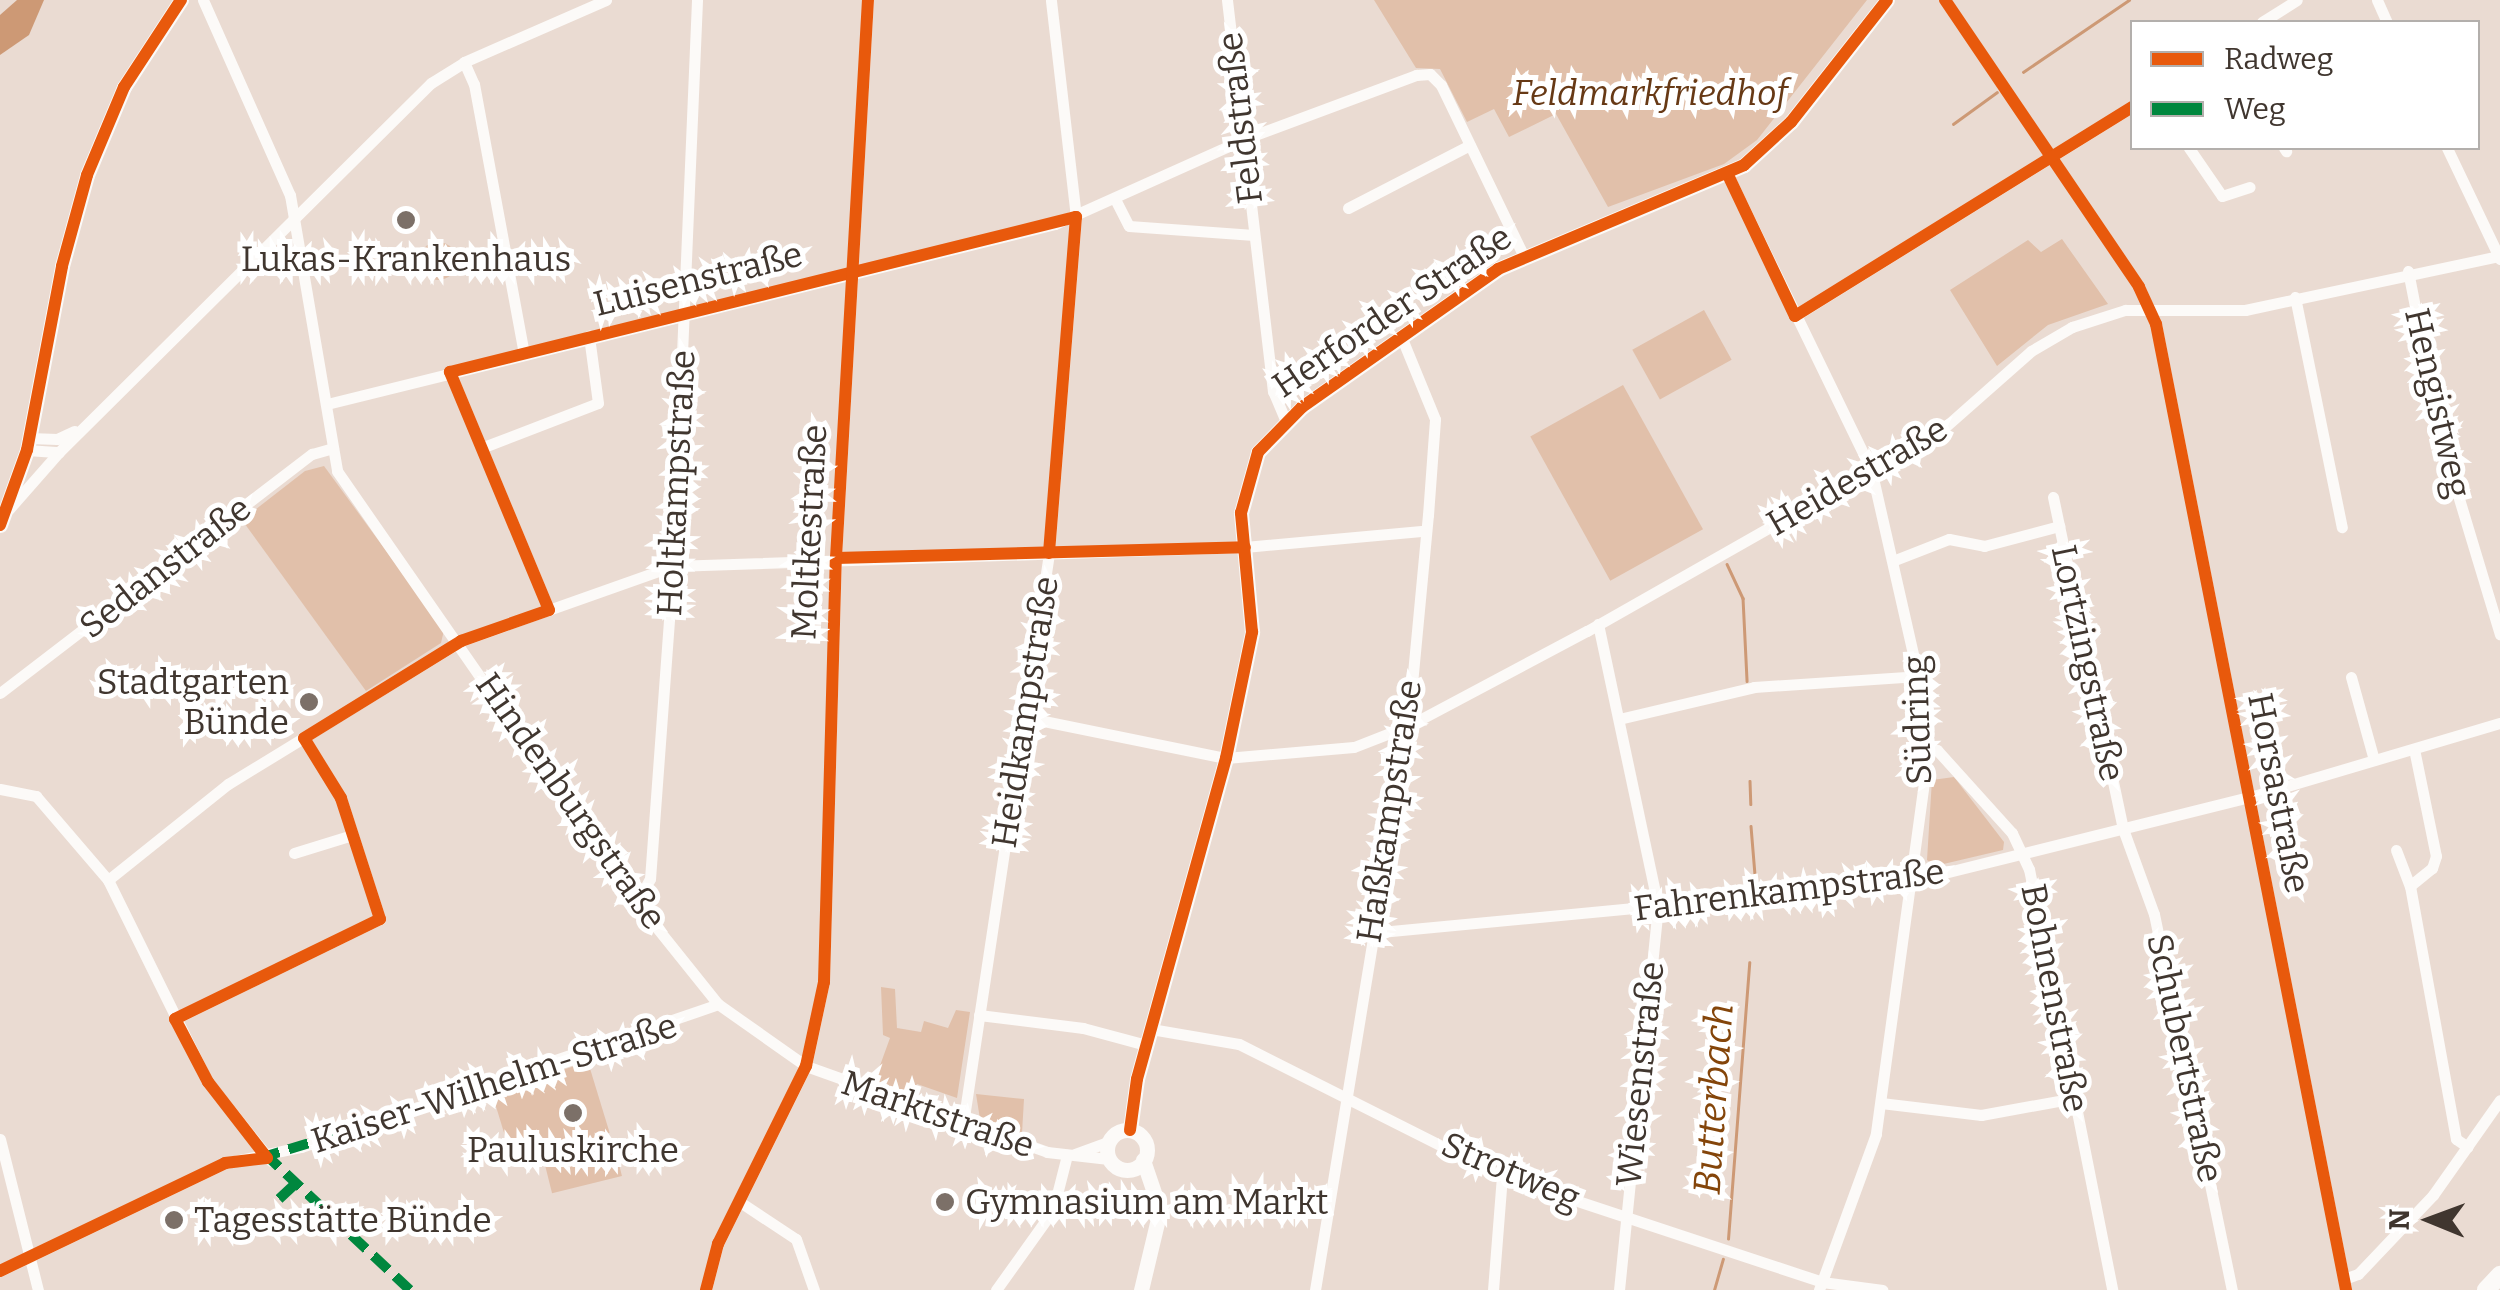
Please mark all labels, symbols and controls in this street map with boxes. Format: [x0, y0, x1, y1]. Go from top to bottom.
legend [2130, 20, 2480, 150]
street label: Feldstraße [1209, 30, 1271, 206]
text: Radweg [2224, 41, 2334, 77]
park label: Feldmarkfriedhof [1512, 72, 1788, 114]
text: Weg [2224, 91, 2286, 127]
marker: Lukas-Krankenhaus [393, 207, 419, 233]
street label: Herforder Straße [1265, 216, 1519, 406]
street label: Luisenstraße [589, 233, 807, 325]
place label: Lukas-Krankenhaus [241, 238, 571, 280]
street label: Hengistweg [2396, 304, 2480, 502]
street label: Holtkampstraße [648, 349, 704, 617]
street label: Heidestraße [1759, 408, 1955, 544]
street label: Moltkestraße [782, 423, 836, 641]
street label: Sedanstraße [71, 487, 259, 647]
street label: Lortzingstraße [2042, 541, 2134, 785]
street label: Heidkampstraße [983, 573, 1067, 851]
street label: Südring [1894, 654, 1940, 786]
place label: Stadtgarten Bünde [97, 661, 289, 743]
street label: Hindenburgstraße [467, 665, 675, 937]
street label: Haßkampstraße [1347, 677, 1431, 945]
street label: Horsastraße [2239, 689, 2319, 897]
marker: Stadtgarten Bünde [298, 691, 320, 713]
street label: Fahrenkampstraße [1631, 850, 1947, 930]
street label: Bohnenstraße [2012, 880, 2098, 1116]
street label: Schubertstraße [2138, 930, 2232, 1186]
street label: Wiesenstraße [1607, 959, 1673, 1189]
water label: Butterbach [1685, 1002, 1743, 1196]
street label: Kaiser-Wilhelm-Straße [306, 1004, 682, 1162]
street label: Marktstraße [836, 1061, 1040, 1167]
marker: Pauluskirche [562, 1102, 584, 1124]
street label: Strotweg [1435, 1123, 1587, 1219]
place label: Pauluskirche [467, 1129, 679, 1171]
north arrow [2380, 1170, 2480, 1270]
place label: Gymnasium am Markt [965, 1181, 1329, 1223]
marker: Gymnasium am Markt [934, 1191, 956, 1213]
place label: Tagesstätte Bünde [194, 1199, 492, 1241]
text: N [2383, 1208, 2416, 1231]
marker: Tagesstätte Bünde [163, 1209, 185, 1231]

